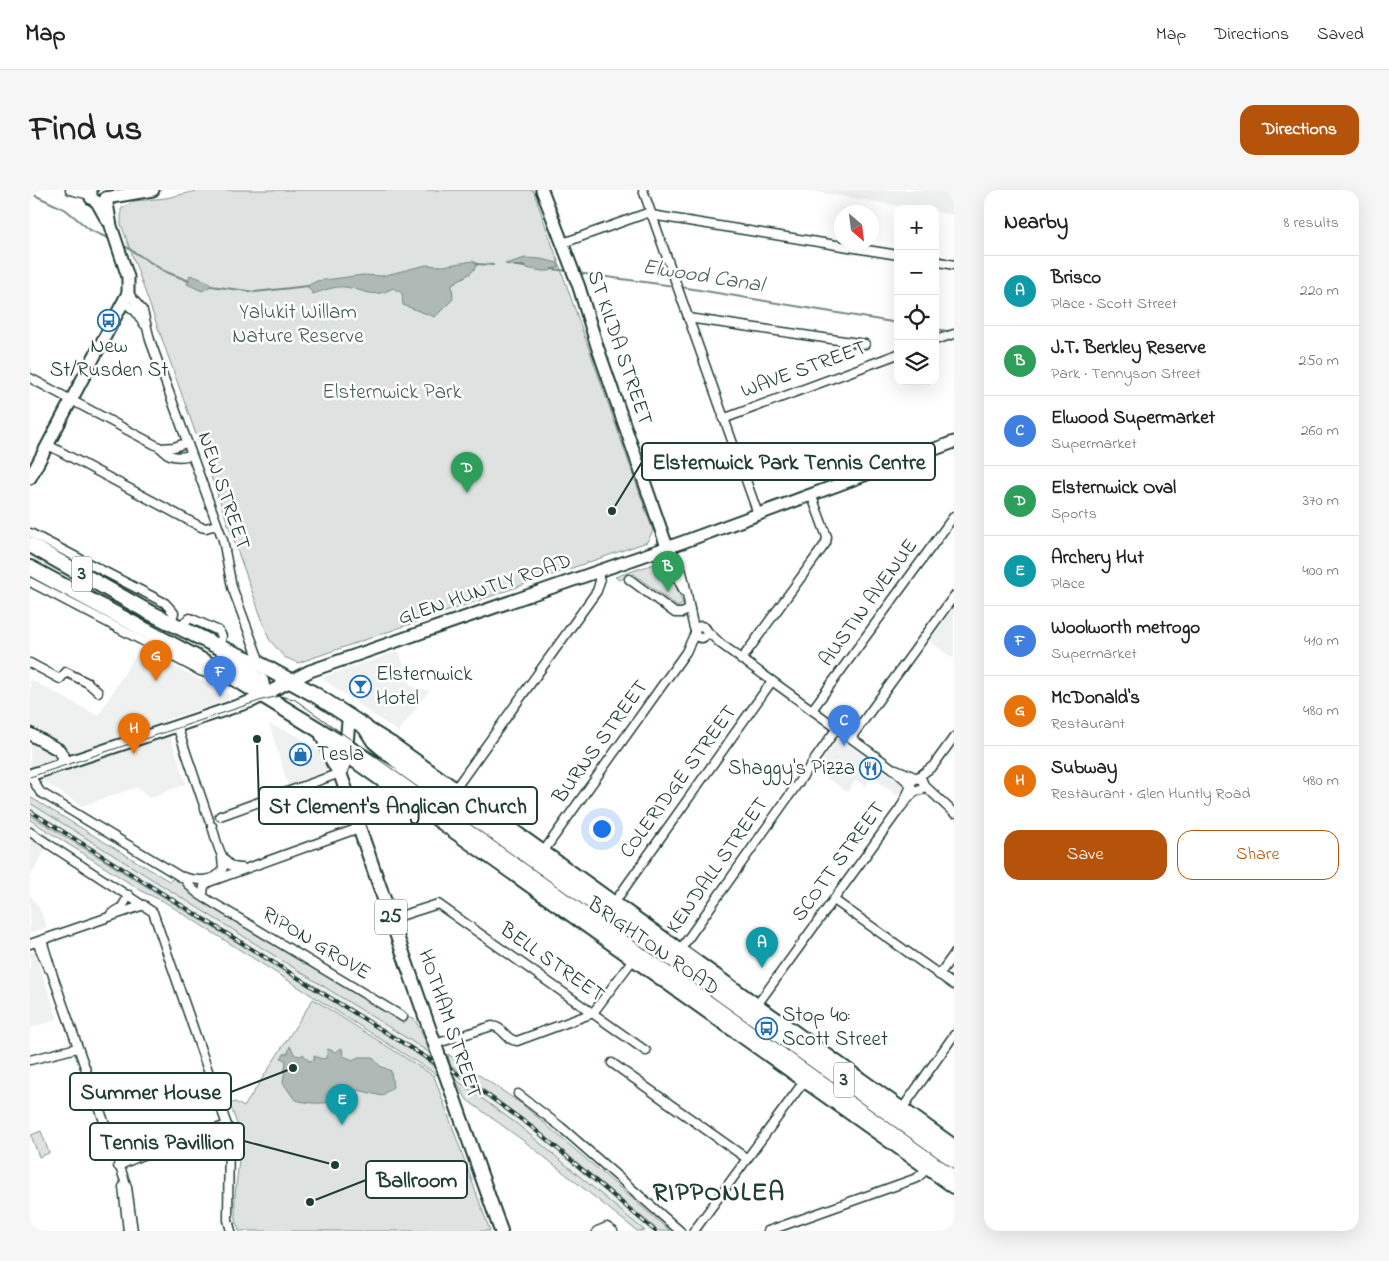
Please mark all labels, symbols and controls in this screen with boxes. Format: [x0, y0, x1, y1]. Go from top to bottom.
text: Map [25, 17, 66, 52]
text: Map [1156, 22, 1186, 48]
text: Directions [1214, 22, 1289, 48]
text: Saved [1317, 22, 1364, 48]
text: Find us [30, 105, 142, 156]
button: Directions [1240, 105, 1359, 155]
north arrow [834, 205, 879, 250]
map controls [894, 205, 939, 385]
button: + [894, 205, 939, 250]
text: Nearby [1004, 208, 1068, 238]
text: 8 results [1283, 211, 1339, 235]
button: − [894, 250, 939, 295]
water label: Elwood Canal [640, 252, 768, 303]
text: Brisco [1051, 265, 1101, 292]
street label: ST KILDA STREET [578, 267, 660, 429]
text: A [1015, 279, 1025, 303]
text: 220 m [1300, 279, 1339, 303]
text: Place · Scott Street [1051, 292, 1177, 316]
button: locate [894, 295, 939, 340]
park label: Yalukit Willam Nature Reserve [232, 298, 364, 352]
bus stop icon: New St/Rusden St [97, 308, 121, 332]
place label: New St/Rusden St [50, 332, 168, 386]
street label: WAVE STREET [737, 333, 871, 407]
text: J.T. Berkley Reserve [1051, 335, 1206, 362]
button: layers [894, 340, 939, 385]
text: B [1015, 349, 1025, 373]
text: 250 m [1299, 349, 1339, 373]
text: Park · Tennyson Street [1051, 362, 1201, 386]
park label: Elsternwick Park [322, 378, 463, 408]
text: Elwood Supermarket [1051, 405, 1215, 432]
text: C [1016, 419, 1024, 443]
text: 260 m [1301, 419, 1339, 443]
street label: NEW STREET [189, 428, 257, 554]
text: Supermarket [1051, 432, 1137, 456]
callout: Elsternwick Park Tennis Centre [642, 443, 935, 480]
text: Elsternwick Park Tennis Centre [652, 448, 927, 480]
pin: D [451, 452, 483, 493]
text: Elsternwick Oval [1051, 475, 1176, 502]
text: D [1014, 489, 1026, 513]
text: 370 m [1302, 489, 1339, 513]
text: Sports [1051, 502, 1097, 526]
street label: AUSTIN AVENUE [812, 533, 926, 673]
text: Archery Hut [1051, 545, 1144, 572]
street label: GLEN HUNTLY ROAD [394, 546, 576, 634]
pin: B [652, 551, 684, 592]
road number: 3 [72, 556, 92, 592]
text: E [1015, 559, 1025, 583]
text: 400 m [1302, 559, 1339, 583]
text: Place [1051, 572, 1085, 596]
text: Woolworth metrogo [1051, 615, 1200, 642]
text: F [1015, 629, 1025, 653]
text: 410 m [1304, 629, 1339, 653]
pin: G [140, 640, 172, 681]
text: Supermarket [1051, 642, 1137, 666]
pin: F [204, 656, 236, 697]
place label: Elsternwick Hotel [376, 660, 473, 714]
street label: BURNS STREET [545, 674, 656, 811]
bar icon: Elsternwick Hotel [348, 675, 372, 699]
text: McDonald's [1051, 685, 1140, 712]
street label: COLERIDGE STREET [613, 699, 745, 865]
text: G [1015, 699, 1025, 723]
text: 480 m [1303, 699, 1339, 723]
pin: C [828, 705, 860, 746]
text: Restaurant [1051, 712, 1125, 736]
pin: H [118, 713, 150, 754]
place label: Tesla [317, 740, 364, 770]
shop icon: Tesla [289, 743, 313, 767]
place label: Shaggy's Pizza [728, 754, 855, 786]
text: Subway [1051, 755, 1117, 782]
restaurant icon: Shaggy's Pizza [859, 757, 883, 781]
text: H [1015, 769, 1025, 793]
text: 480 m [1303, 769, 1339, 793]
text: Restaurant · Glen Huntly Road [1051, 782, 1250, 806]
callout: St Clement's Anglican Church [259, 787, 537, 824]
text: St Clement's Anglican Church [269, 792, 527, 825]
street label: KENDALL STREET [660, 792, 776, 940]
street label: SCOTT STREET [785, 796, 893, 928]
your location [589, 816, 615, 842]
button: Save [1004, 830, 1167, 880]
button: Share [1177, 830, 1339, 880]
street label: BRIGHTON ROAD [580, 890, 725, 1004]
street label: RIPON GROVE [256, 900, 376, 988]
road number: 25 [375, 900, 407, 934]
street label: BELL STREET [493, 915, 611, 1010]
pin: A [746, 927, 778, 968]
street label: HOTHAM STREET [409, 945, 489, 1103]
place label: Stop 40: Scott Street [782, 1001, 888, 1055]
bus stop icon: Stop 40: Scott Street [754, 1016, 778, 1040]
road number: 3 [834, 1062, 854, 1098]
callout: Summer House [70, 1073, 231, 1110]
text: Summer House [81, 1078, 223, 1110]
pin: E [326, 1084, 358, 1125]
callout: Tennis Pavillion [90, 1123, 244, 1160]
text: Tennis Pavillion [100, 1128, 234, 1160]
callout: Ballroom [366, 1161, 467, 1198]
text: Ballroom [376, 1166, 457, 1198]
district label: RIPPONLEA [653, 1175, 785, 1213]

